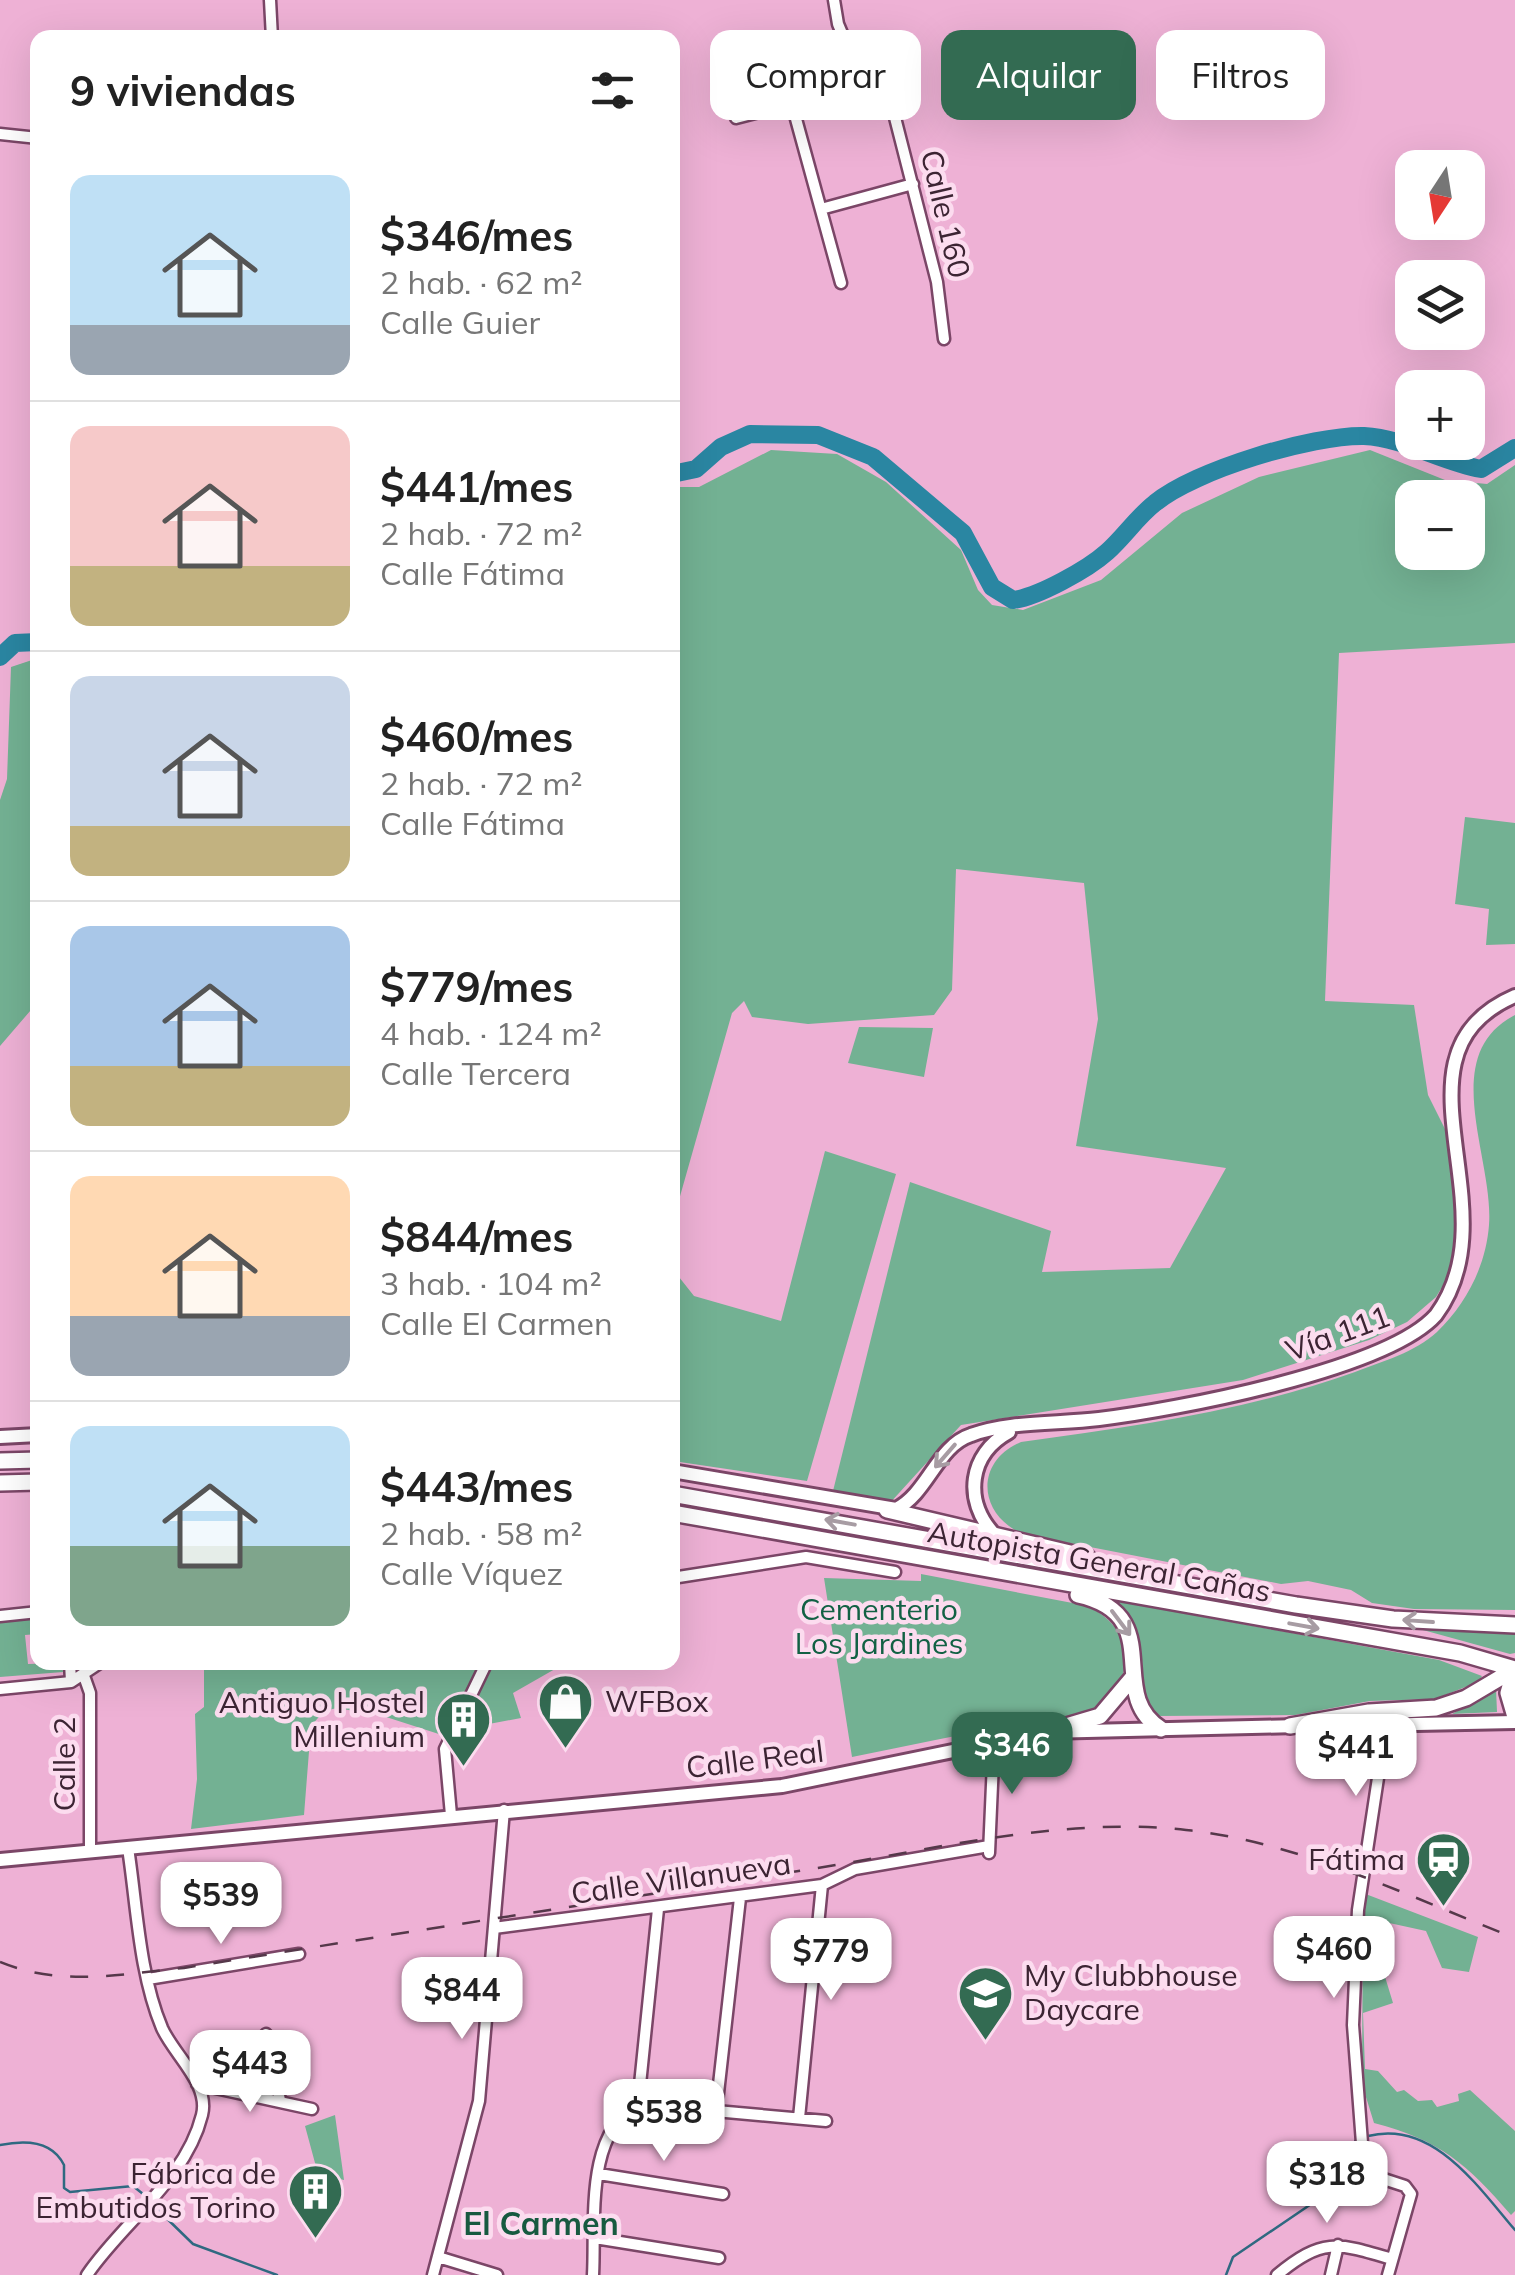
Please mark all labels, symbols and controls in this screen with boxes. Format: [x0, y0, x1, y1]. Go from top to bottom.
chip: Comprar [710, 30, 921, 120]
chip: Alquilar [941, 30, 1136, 120]
chip: Filtros [1156, 30, 1325, 120]
icon: filters [585, 63, 640, 118]
text: 9 viviendas [70, 64, 296, 117]
street label: Calle 160 [913, 146, 979, 282]
north arrow [1395, 150, 1485, 240]
map controls [1395, 150, 1485, 570]
text: $346/mes [380, 209, 573, 262]
icon: home [150, 215, 270, 335]
button: layers [1395, 260, 1485, 350]
text: 2 hab. · 62 m² [380, 262, 582, 302]
text: Calle Guier [380, 302, 540, 342]
button: + [1395, 370, 1485, 460]
text: $441/mes [380, 460, 573, 513]
icon: home [150, 466, 270, 586]
button: − [1395, 480, 1485, 570]
text: 2 hab. · 72 m² [380, 513, 582, 553]
text: Calle Fátima [380, 553, 565, 593]
text: $460/mes [380, 710, 573, 763]
icon: home [150, 716, 270, 836]
text: 2 hab. · 72 m² [380, 763, 582, 803]
text: Calle Fátima [380, 803, 565, 843]
text: $779/mes [380, 960, 573, 1013]
icon: home [150, 966, 270, 1086]
text: 4 hab. · 124 m² [380, 1013, 602, 1053]
text: Calle Tercera [380, 1053, 571, 1093]
text: $844/mes [380, 1210, 573, 1263]
icon: home [150, 1216, 270, 1336]
text: 3 hab. · 104 m² [380, 1263, 602, 1303]
street label: Vía 111 [1280, 1297, 1395, 1369]
text: Calle El Carmen [380, 1303, 613, 1343]
one-way arrow [934, 1443, 957, 1468]
text: $443/mes [380, 1460, 573, 1513]
icon: home [150, 1466, 270, 1586]
street label: Autopista General Cañas [925, 1512, 1274, 1610]
text: 2 hab. · 58 m² [380, 1513, 582, 1553]
one-way arrow [824, 1513, 857, 1531]
text: Calle Víquez [380, 1553, 563, 1593]
park label: Cementerio Los Jardines [795, 1590, 963, 1662]
one-way arrow [1109, 1609, 1131, 1635]
one-way arrow [1402, 1611, 1434, 1630]
one-way arrow [1288, 1617, 1320, 1636]
shop icon: WFBox [536, 1672, 596, 1751]
place label: WFBox [605, 1682, 708, 1720]
place label: Antiguo Hostel Millenium [219, 1683, 425, 1755]
building icon: Antiguo Hostel Millenium [434, 1690, 494, 1769]
pin: $346 [953, 1712, 1071, 1797]
pin: $441 [1297, 1714, 1415, 1799]
street label: Calle 2 [45, 1717, 83, 1811]
text: $346 [974, 1724, 1050, 1764]
text: $441 [1318, 1726, 1394, 1766]
street label: Calle Real [684, 1732, 826, 1786]
station icon: Fátima [1414, 1830, 1474, 1909]
place label: Fátima [1308, 1840, 1405, 1878]
street label: Calle Villanueva [569, 1844, 793, 1912]
pin: $539 [162, 1862, 280, 1947]
text: $539 [183, 1874, 259, 1914]
pin: $460 [1275, 1916, 1393, 2001]
pin: $779 [772, 1918, 890, 2003]
text: $460 [1296, 1928, 1372, 1968]
text: $779 [793, 1930, 869, 1970]
place label: My Clubbhouse Daycare [1024, 1956, 1238, 2028]
pin: $844 [403, 1957, 521, 2042]
school or university icon: My Clubbhouse Daycare [955, 1963, 1015, 2042]
text: $844 [424, 1969, 500, 2009]
pin: $443 [191, 2030, 309, 2115]
text: $443 [212, 2042, 288, 2082]
pin: $538 [605, 2079, 723, 2164]
text: $538 [626, 2091, 702, 2131]
pin: $318 [1268, 2141, 1386, 2226]
text: $318 [1289, 2153, 1365, 2193]
place label: Fábrica de Embutidos Torino [36, 2154, 276, 2226]
building icon: Fábrica de Embutidos Torino [285, 2161, 345, 2240]
district label: El Carmen [463, 2203, 619, 2243]

